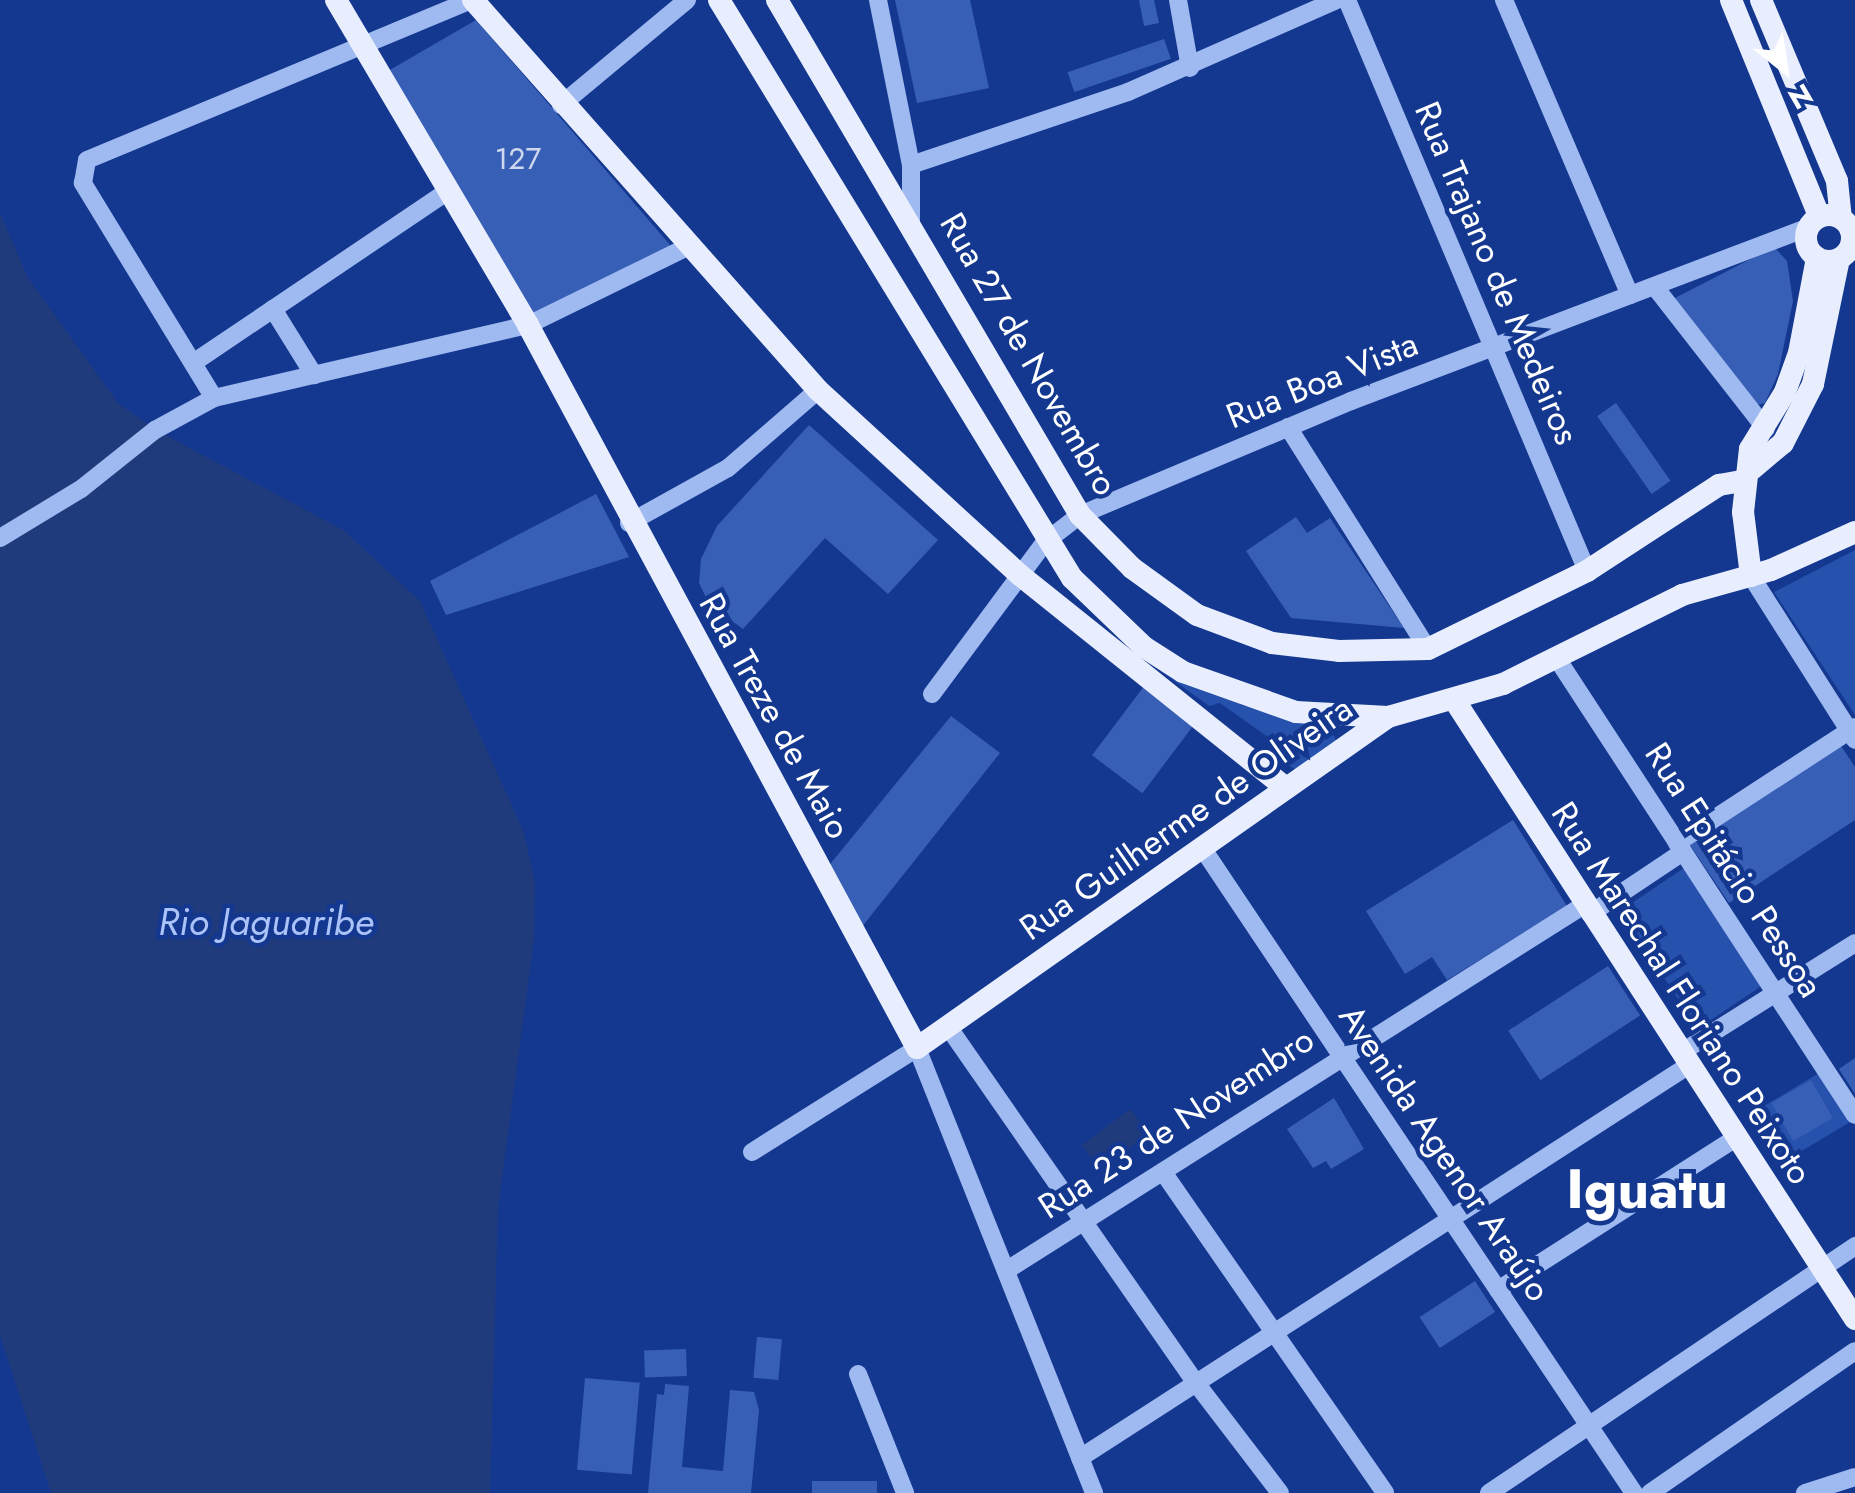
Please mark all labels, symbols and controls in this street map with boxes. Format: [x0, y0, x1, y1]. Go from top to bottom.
north arrow [1735, 20, 1835, 120]
text: N [1780, 73, 1820, 120]
street label: Rua Trajano de Medeiros [1406, 96, 1588, 450]
house number: 127 [495, 141, 541, 177]
street label: Rua 27 de Novembro [931, 205, 1127, 503]
street label: Rua Boa Vista [1220, 323, 1424, 437]
street label: Rua Treze de Maio [690, 586, 860, 846]
street label: Rua Guilherme de Oliveira [1012, 687, 1360, 949]
street label: Rua Epitácio Pessoa [1636, 735, 1832, 1005]
street label: Rua Marechal Floriano Peixoto [1543, 794, 1821, 1192]
water label: Rio Jaguaribe [158, 899, 374, 945]
street label: Avenida Agenor Araújo [1330, 997, 1560, 1309]
street label: Rua 23 de Novembro [1030, 1018, 1322, 1228]
district label: Iguatu [1566, 1157, 1728, 1223]

